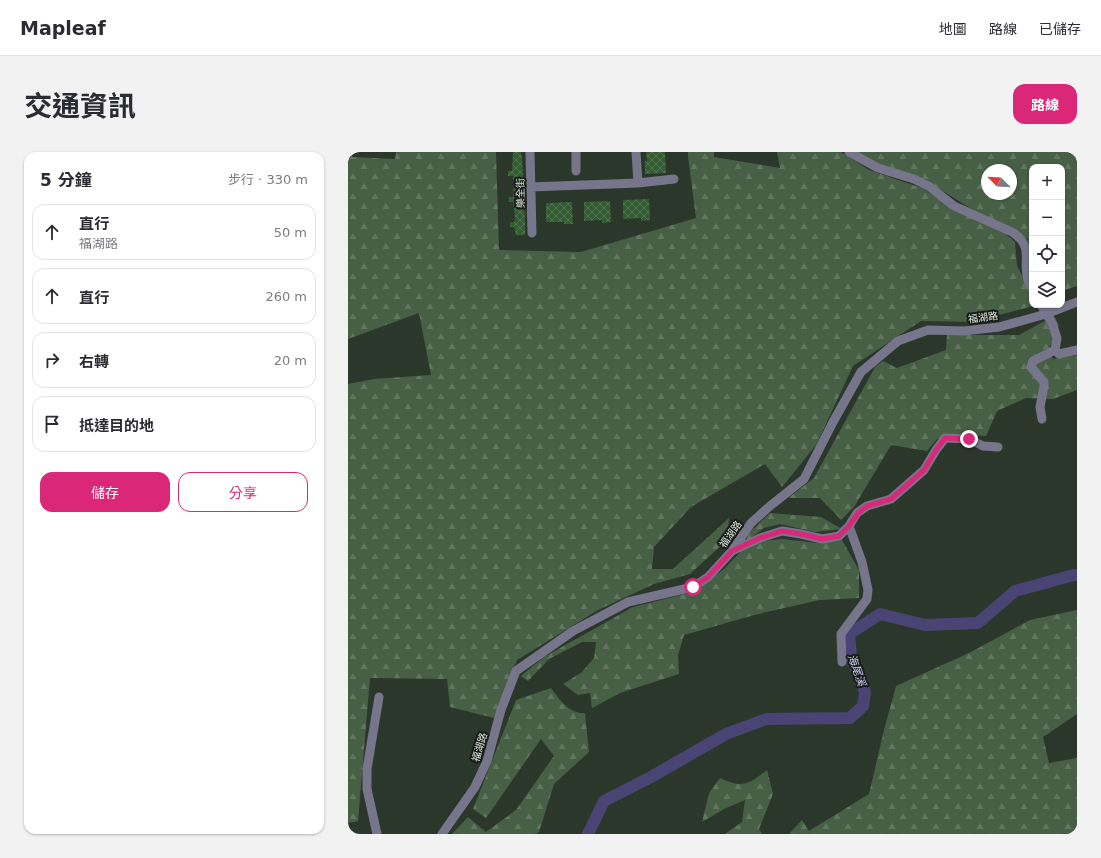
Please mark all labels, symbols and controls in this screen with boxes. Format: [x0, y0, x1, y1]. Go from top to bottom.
text: Mapleaf [20, 17, 106, 39]
text: 地圖 [939, 21, 967, 37]
text: 路線 [989, 21, 1017, 37]
text: 已儲存 [1039, 21, 1081, 37]
button: 路線 [1013, 84, 1077, 124]
text: 交通資訊 [24, 90, 136, 123]
north arrow [981, 164, 1017, 200]
map controls [1029, 164, 1065, 308]
button: + [1029, 164, 1065, 200]
text: 5 分鐘 [40, 170, 92, 190]
text: 步行 · 330 m [228, 172, 308, 187]
street label: 樂全街 [515, 178, 526, 208]
button: − [1029, 200, 1065, 236]
text: 直行 [79, 215, 109, 233]
icon: ahead [41, 221, 63, 243]
text: 50 m [274, 225, 307, 240]
text: 福湖路 [79, 236, 118, 251]
button: locate [1029, 236, 1065, 272]
button: layers [1029, 272, 1065, 308]
icon: ahead [41, 285, 63, 307]
text: 直行 [79, 289, 109, 307]
text: 260 m [265, 289, 307, 304]
street label: 福湖路 [968, 310, 999, 325]
icon: right [41, 349, 63, 371]
text: 右轉 [79, 353, 109, 371]
text: 20 m [274, 353, 307, 368]
icon: arrive [41, 413, 63, 435]
text: 抵達目的地 [79, 417, 154, 435]
route end [960, 430, 978, 448]
button: 儲存 [40, 472, 170, 512]
button: 分享 [178, 472, 308, 512]
street label: 福湖路 [717, 519, 744, 550]
route start [684, 578, 702, 596]
water label: 海尾溪 [845, 652, 869, 690]
street label: 福湖路 [470, 731, 489, 763]

